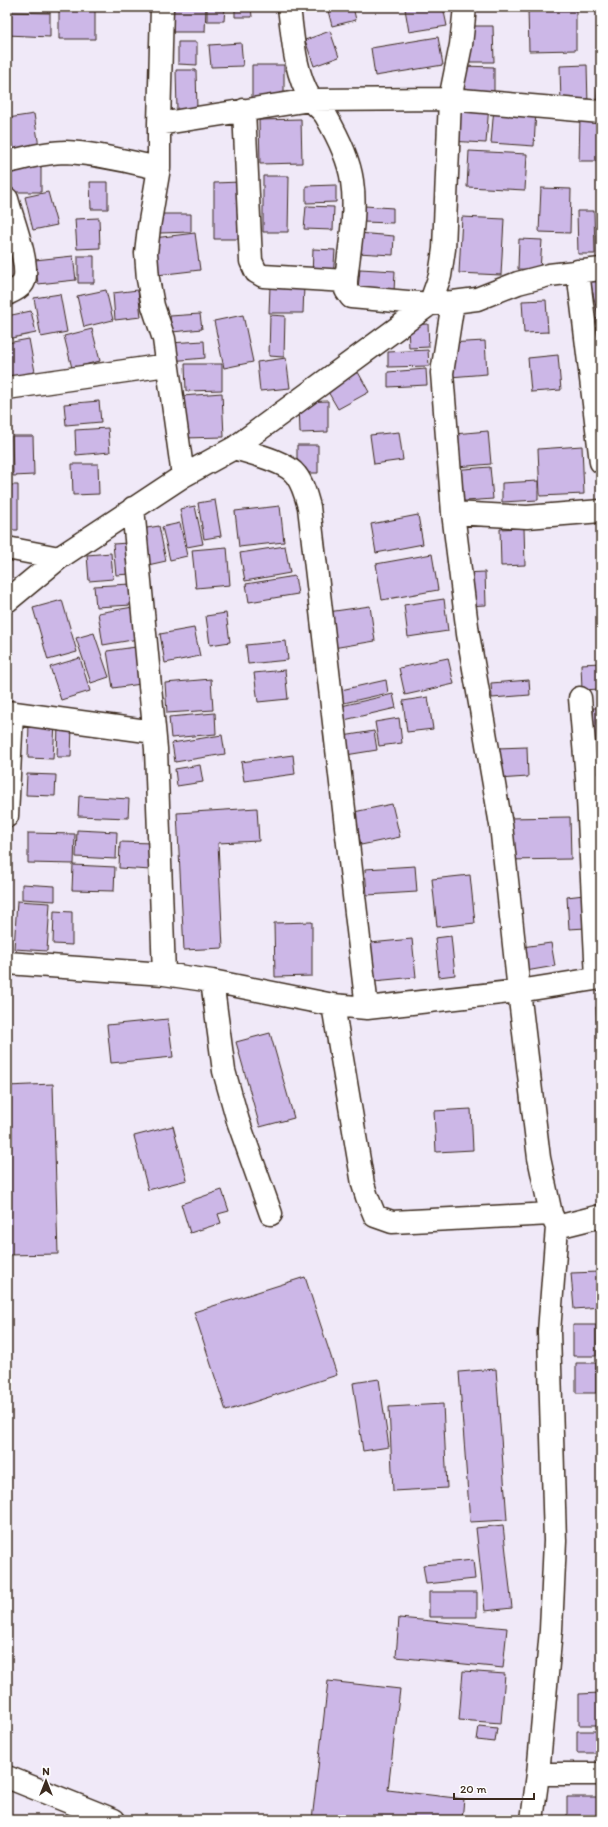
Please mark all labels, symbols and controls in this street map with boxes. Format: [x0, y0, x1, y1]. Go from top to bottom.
north arrow [26, 1761, 66, 1801]
text: N [42, 1765, 50, 1778]
scale bar [454, 1775, 534, 1801]
text: 20 m [460, 1782, 487, 1796]

